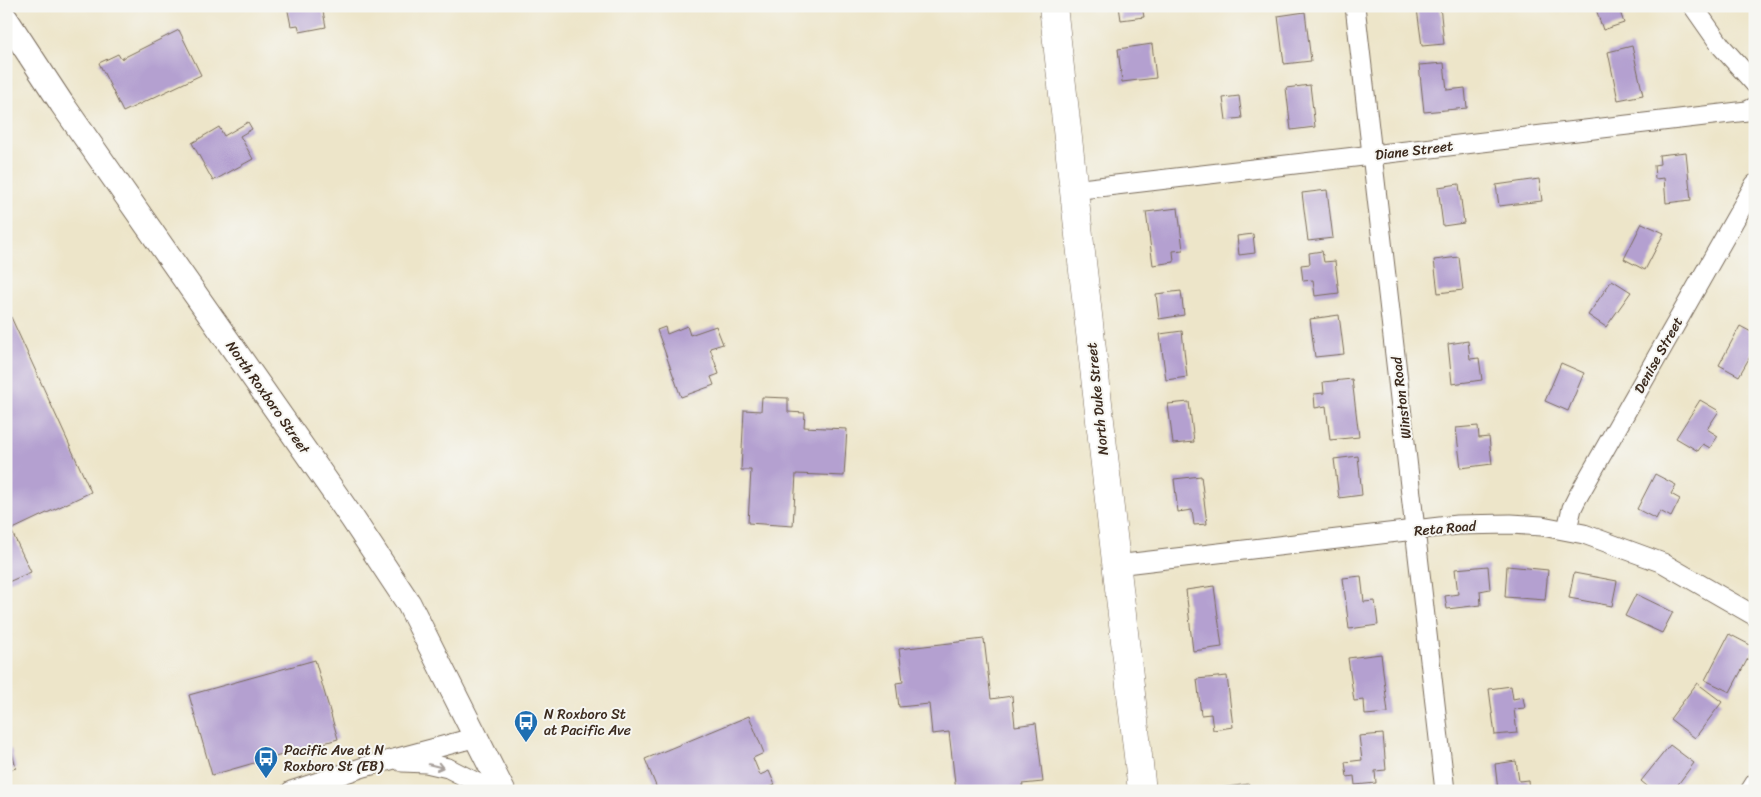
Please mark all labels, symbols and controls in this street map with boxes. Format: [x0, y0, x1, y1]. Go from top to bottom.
street label: Diane Street [1374, 133, 1454, 168]
street label: Denise Street [1627, 312, 1690, 398]
street label: North Roxboro Street [219, 335, 317, 460]
street label: North Duke Street [1079, 341, 1116, 457]
street label: Winston Road [1384, 354, 1419, 440]
street label: Reta Road [1413, 513, 1479, 544]
place label: N Roxboro St at Pacific Ave [544, 702, 631, 743]
bus stop icon: N Roxboro St at Pacific Ave [513, 709, 539, 743]
place label: Pacific Ave at N Roxboro St (EB) [284, 738, 384, 779]
bus stop icon: Pacific Ave at N Roxboro St (EB) [253, 745, 279, 779]
one-way arrow [428, 762, 444, 771]

